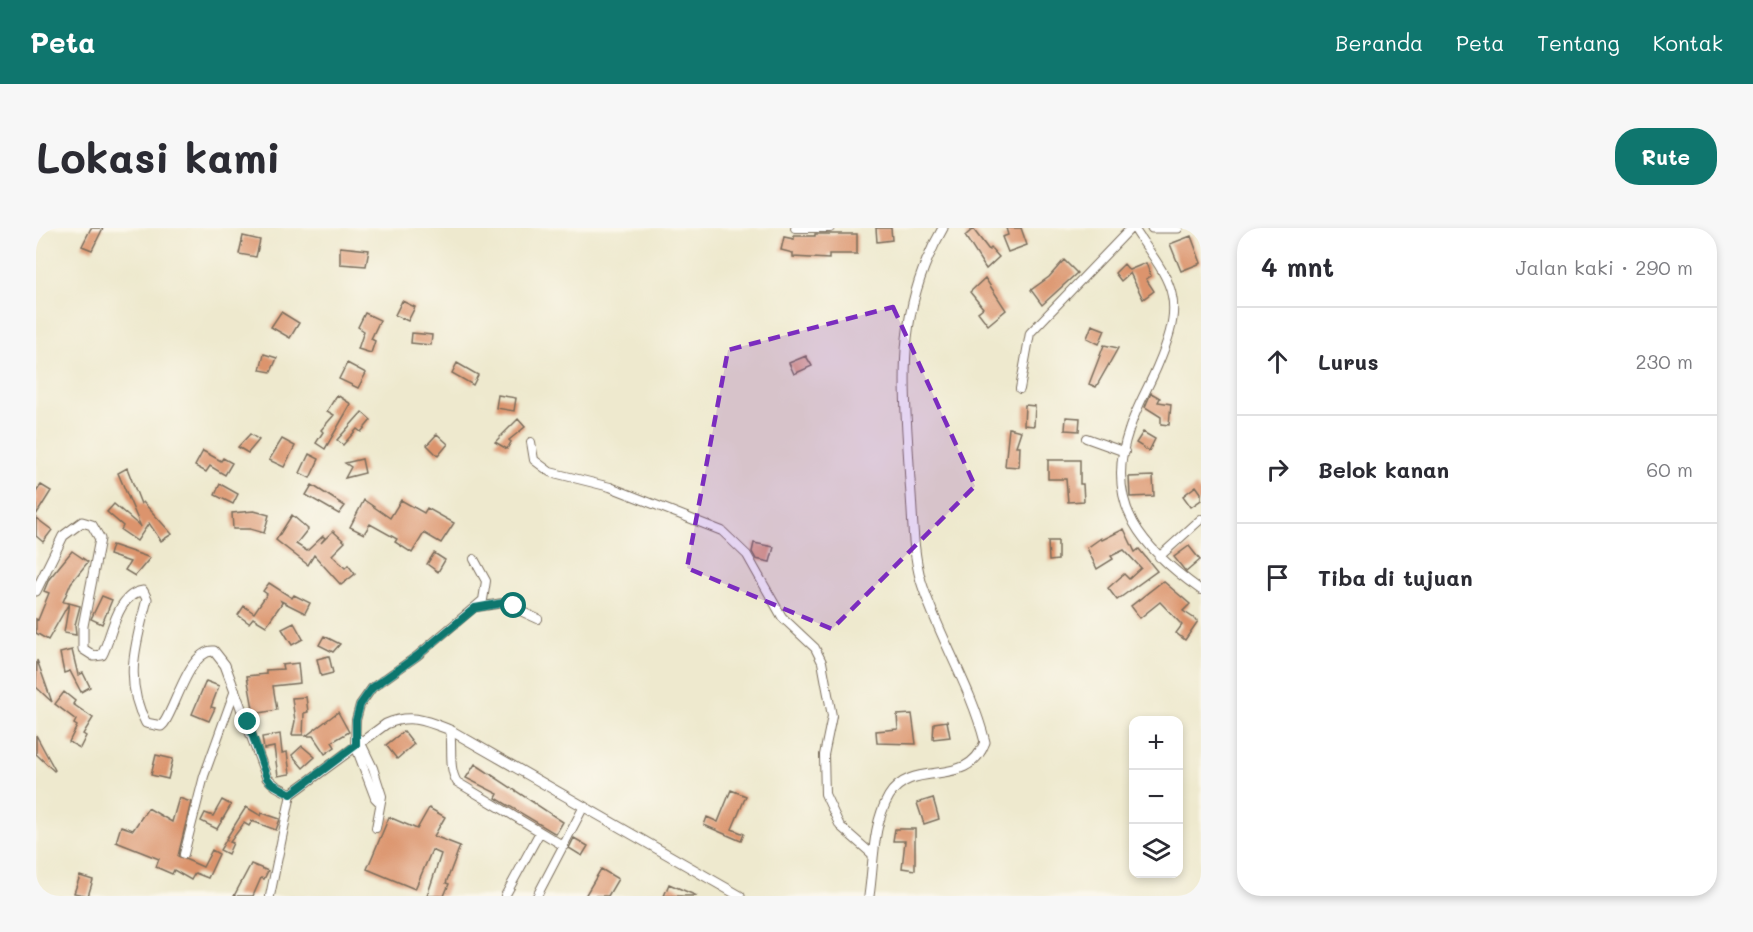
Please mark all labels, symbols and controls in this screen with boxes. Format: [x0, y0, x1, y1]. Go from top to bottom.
text: Peta [30, 24, 95, 60]
text: Beranda [1335, 29, 1423, 56]
text: Peta [1456, 29, 1504, 56]
text: Tentang [1537, 29, 1620, 56]
text: Kontak [1653, 29, 1723, 56]
button: Rute [1615, 128, 1717, 185]
text: Lokasi kami [36, 129, 281, 184]
text: 4 mnt [1261, 250, 1334, 284]
text: Jalan kaki · 290 m [1516, 254, 1693, 280]
icon: ahead [1261, 345, 1294, 378]
text: Lurus [1318, 347, 1379, 376]
text: 230 m [1635, 348, 1693, 374]
icon: right [1261, 453, 1294, 486]
text: Belok kanan [1318, 455, 1449, 484]
text: 60 m [1646, 456, 1693, 482]
icon: arrive [1261, 561, 1294, 594]
text: Tiba di tujuan [1318, 563, 1473, 592]
route start [500, 592, 526, 618]
route end [234, 708, 260, 734]
map controls [1129, 716, 1183, 878]
button: + [1129, 716, 1183, 770]
button: − [1129, 770, 1183, 824]
button: layers [1129, 824, 1183, 878]

